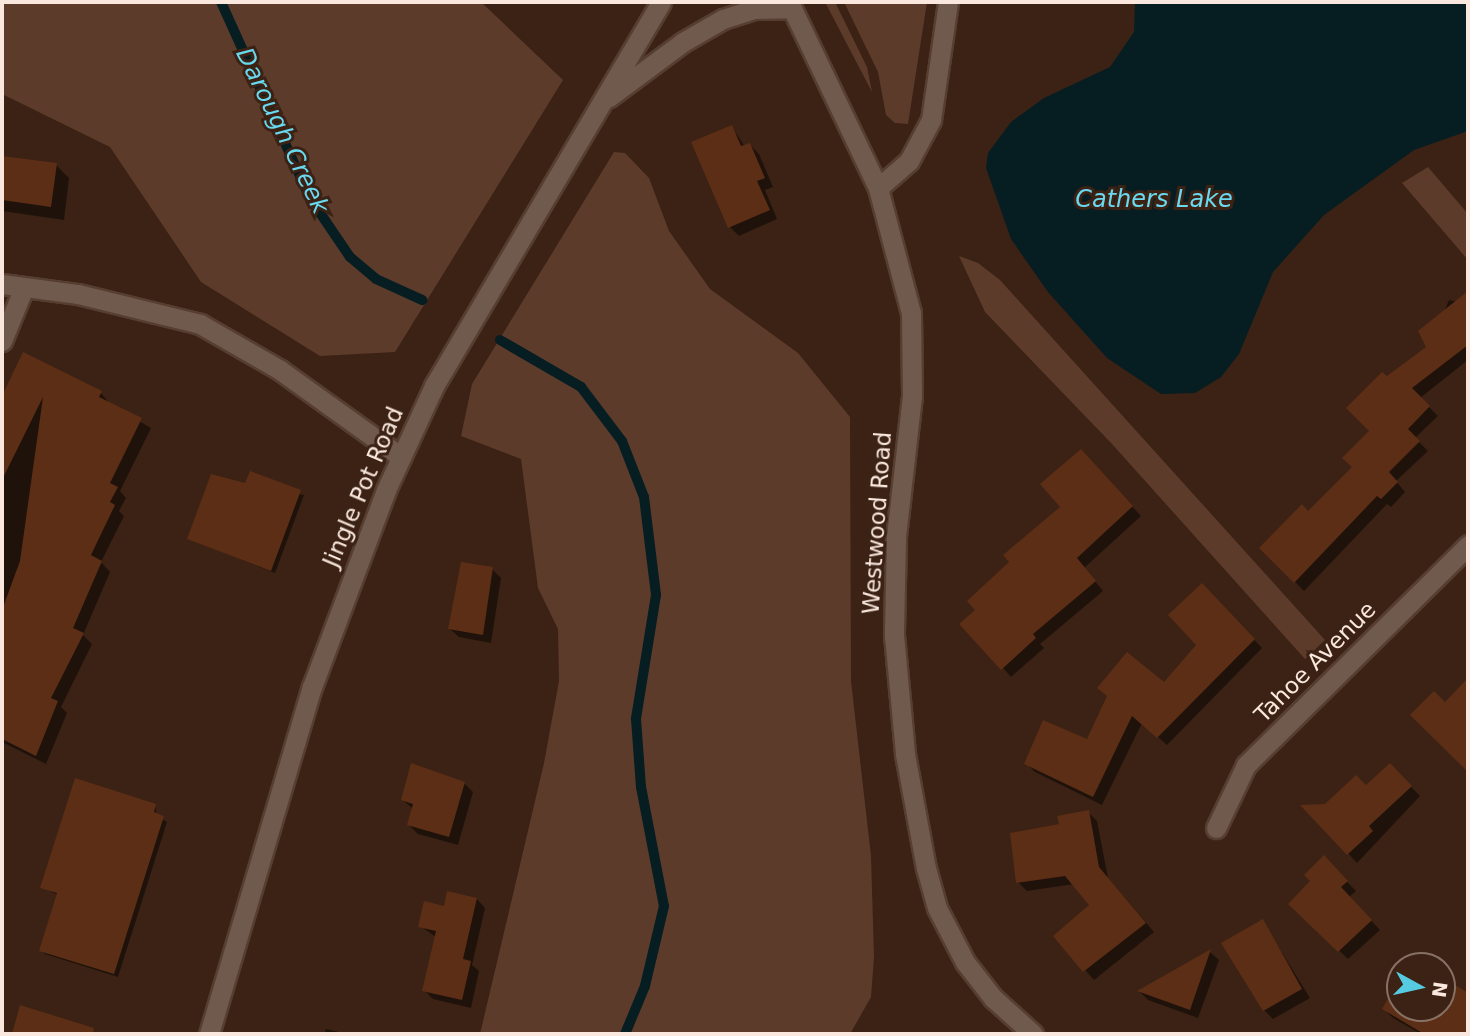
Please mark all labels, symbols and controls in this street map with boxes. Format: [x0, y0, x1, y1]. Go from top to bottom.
water label: Darough Creek [229, 43, 335, 219]
water label: Cathers Lake [1075, 186, 1233, 214]
street label: Jingle Pot Road [317, 403, 409, 571]
street label: Westwood Road [857, 431, 897, 615]
street label: Tahoe Avenue [1249, 596, 1381, 728]
north arrow [1386, 952, 1456, 1022]
text: N [1428, 980, 1452, 999]

